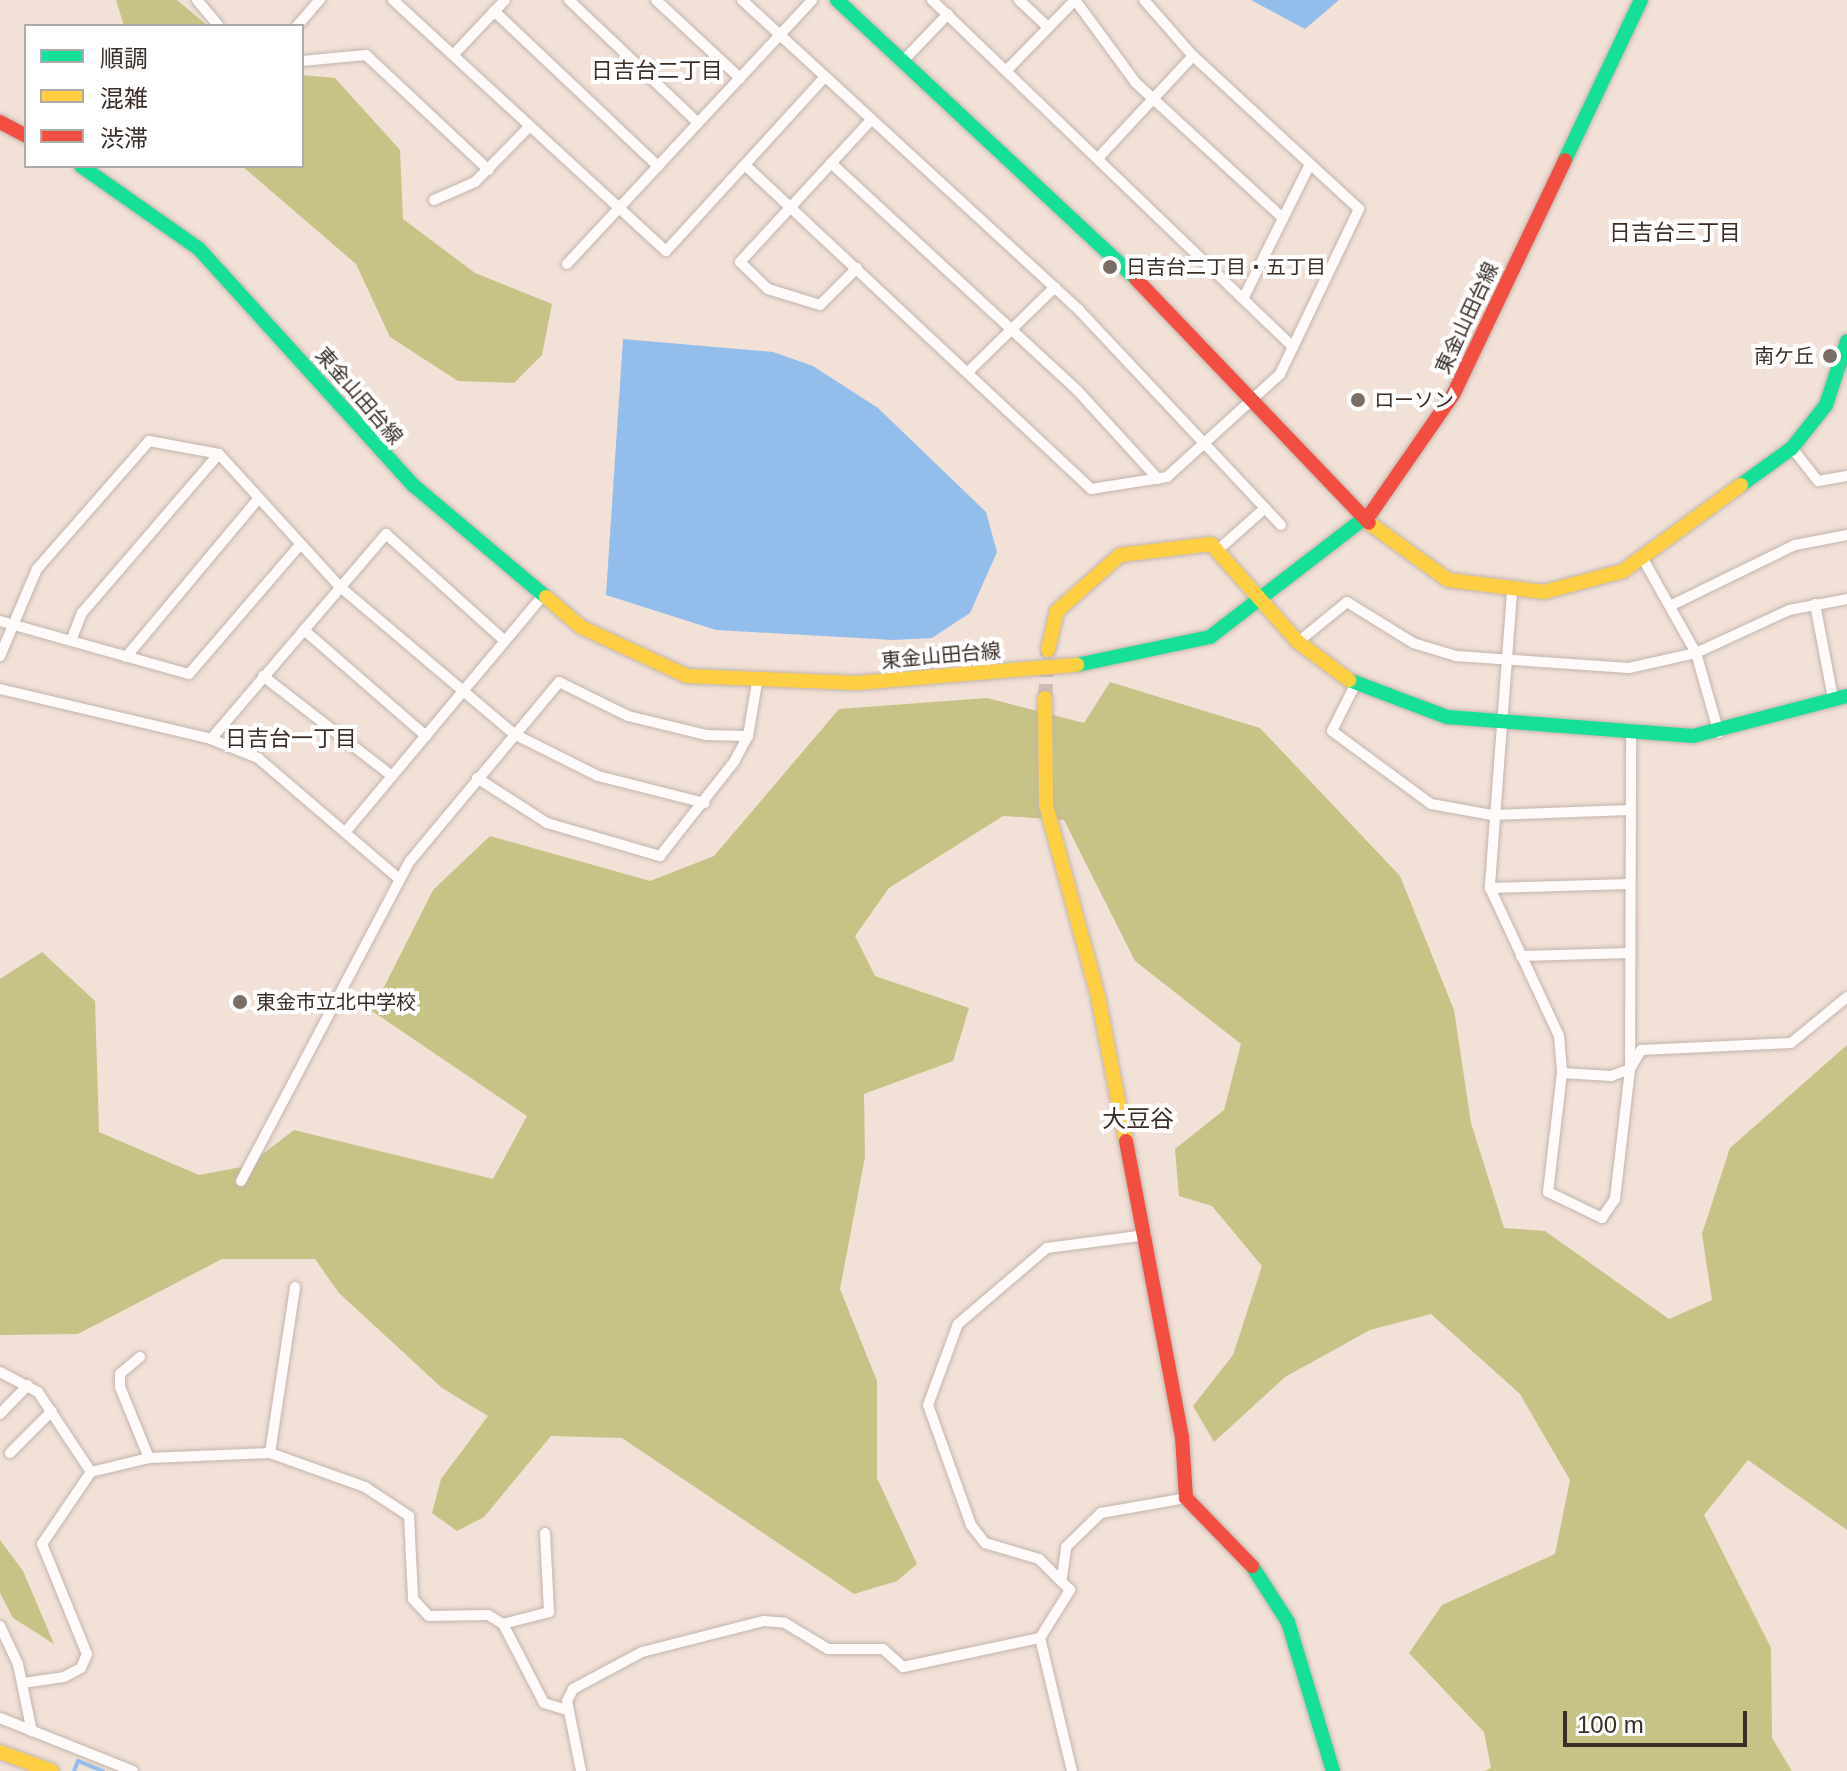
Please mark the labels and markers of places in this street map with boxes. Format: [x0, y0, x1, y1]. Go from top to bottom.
place label: 日吉台二丁目・五丁目 [1126, 255, 1326, 279]
marker: 日吉台二丁目・五丁目 [1101, 258, 1119, 276]
place label: 南ケ丘 [1754, 344, 1814, 368]
marker: 南ケ丘 [1821, 347, 1839, 365]
place label: ローソン [1374, 388, 1454, 412]
marker: ローソン [1349, 391, 1367, 409]
place label: 東金市立北中学校 [256, 990, 416, 1014]
marker: 東金市立北中学校 [231, 993, 249, 1011]

